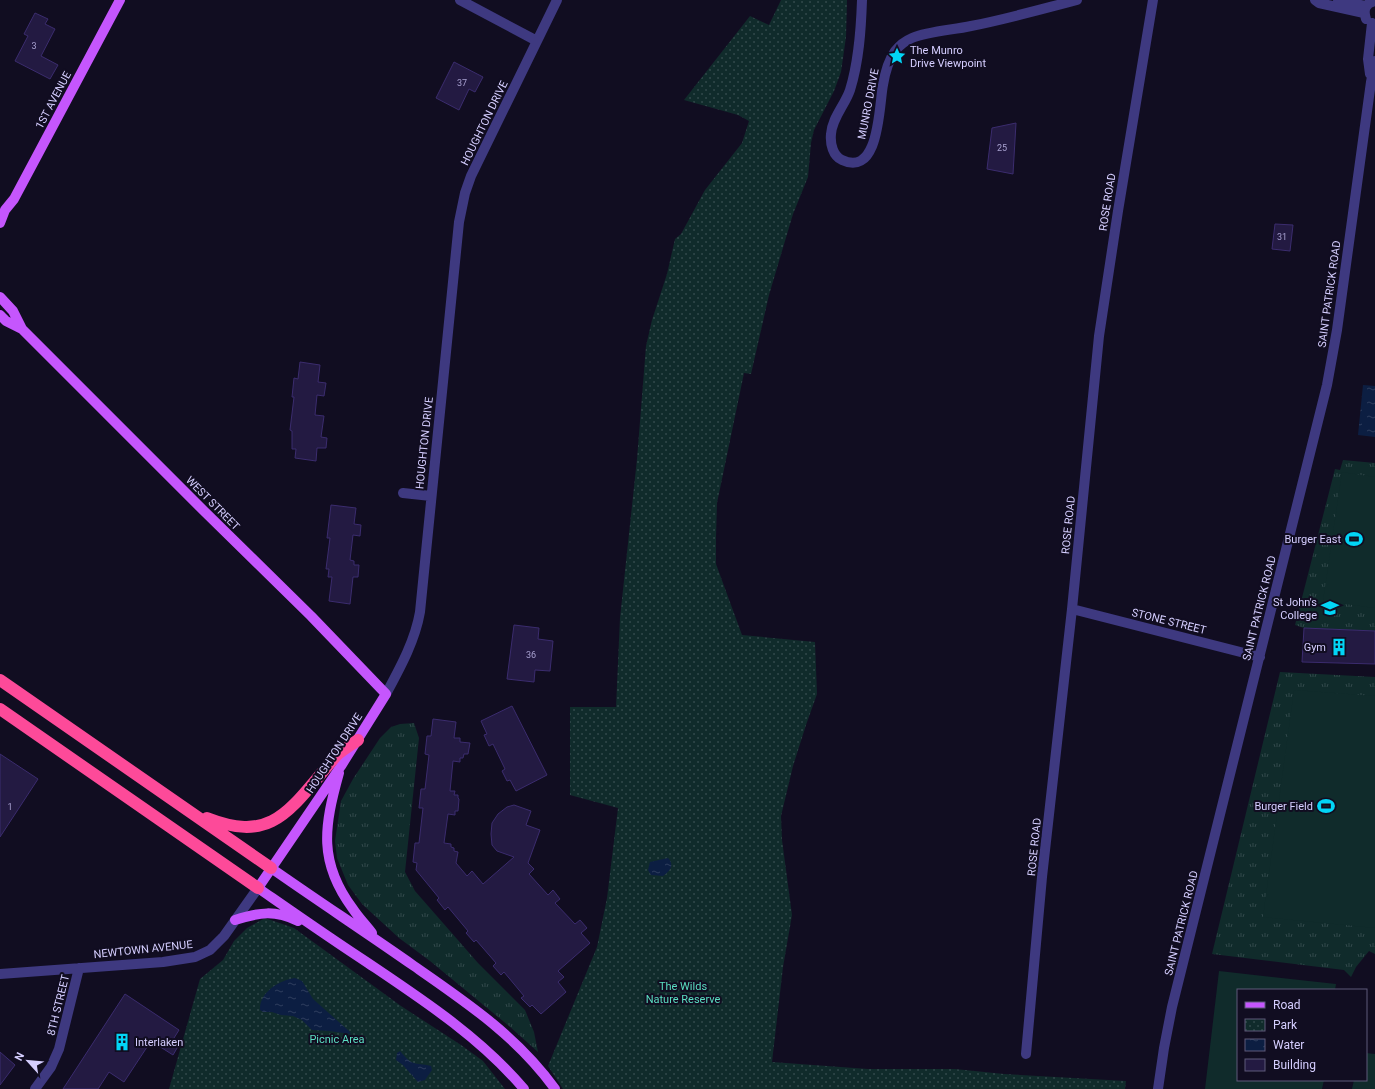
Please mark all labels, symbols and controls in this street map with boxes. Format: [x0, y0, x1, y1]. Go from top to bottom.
house number: 3 [31, 41, 37, 51]
place label: The Munro Drive Viewpoint [910, 44, 986, 70]
place icon: The Munro Drive Viewpoint [887, 46, 907, 66]
street label: MUNRO DRIVE [855, 68, 882, 141]
street label: 1ST AVENUE [33, 69, 74, 131]
house number: 37 [457, 78, 467, 88]
street label: HOUGHTON DRIVE [458, 79, 511, 168]
house number: 25 [997, 143, 1007, 153]
street label: ROSE ROAD [1096, 172, 1118, 232]
house number: 31 [1277, 232, 1287, 242]
street label: SAINT PATRICK ROAD [1316, 240, 1343, 348]
street label: HOUGHTON DRIVE [413, 396, 436, 490]
street label: WEST STREET [183, 474, 243, 533]
street label: ROSE ROAD [1059, 495, 1078, 555]
sports icon: Burger East [1344, 529, 1364, 549]
place label: Burger East [1284, 533, 1341, 546]
street label: SAINT PATRICK ROAD [1240, 554, 1279, 662]
place label: St John's College [1273, 596, 1317, 622]
school or university icon: St John's College [1320, 598, 1340, 618]
street label: STONE STREET [1130, 606, 1208, 637]
building icon: Gym [1329, 637, 1349, 657]
place label: Gym [1304, 641, 1326, 654]
house number: 36 [526, 650, 536, 660]
street label: HOUGHTON DRIVE [304, 711, 365, 796]
sports icon: Burger Field [1316, 796, 1336, 816]
place label: Burger Field [1255, 800, 1313, 813]
house number: 1 [7, 802, 13, 812]
street label: ROSE ROAD [1025, 817, 1044, 877]
street label: SAINT PATRICK ROAD [1162, 869, 1201, 977]
street label: NEWTOWN AVENUE [93, 938, 193, 961]
street label: 8TH STREET [45, 973, 72, 1037]
park label: The Wilds Nature Reserve [646, 980, 721, 1006]
legend [1237, 989, 1367, 1081]
text: Road [1273, 998, 1301, 1012]
text: Park [1273, 1018, 1298, 1032]
building icon: Interlaken [112, 1032, 132, 1052]
park label: Picnic Area [309, 1033, 365, 1046]
place label: Interlaken [135, 1036, 183, 1049]
text: Water [1273, 1038, 1304, 1052]
north arrow [8, 1041, 48, 1081]
text: N [12, 1050, 27, 1063]
text: Building [1273, 1058, 1316, 1072]

